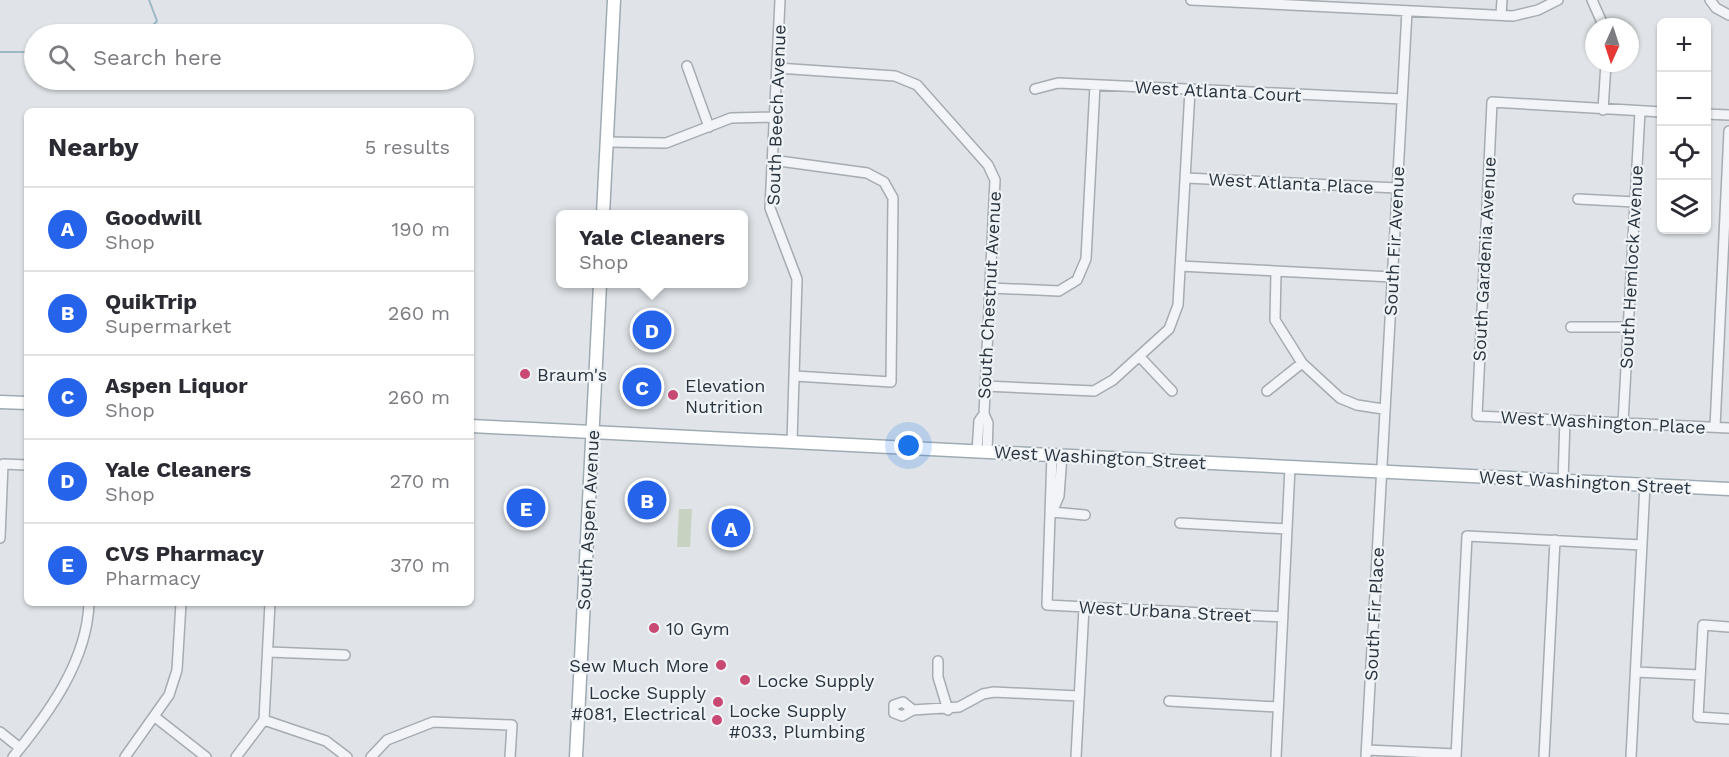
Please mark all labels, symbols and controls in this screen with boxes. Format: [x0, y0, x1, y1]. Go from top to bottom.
north arrow [1585, 18, 1639, 72]
map controls [1657, 18, 1711, 234]
button: + [1657, 18, 1711, 72]
search box [24, 24, 474, 90]
street label: South Beech Avenue [762, 24, 790, 206]
icon: search [45, 41, 78, 74]
text: Search here [93, 45, 222, 70]
button: − [1657, 72, 1711, 126]
street label: West Atlanta Court [1134, 76, 1302, 106]
button: locate [1657, 126, 1711, 180]
text: Nearby [48, 132, 139, 162]
text: 5 results [365, 135, 450, 159]
street label: South Gardenia Avenue [1468, 156, 1500, 362]
street label: South Hemlock Avenue [1615, 165, 1647, 369]
street label: South Fir Avenue [1380, 166, 1408, 316]
street label: West Atlanta Place [1208, 168, 1374, 198]
button: layers [1657, 180, 1711, 234]
street label: South Chestnut Avenue [973, 191, 1005, 399]
text: Goodwill [105, 205, 202, 230]
popup [556, 210, 748, 288]
text: A [61, 217, 74, 241]
text: 190 m [392, 217, 450, 241]
text: Yale Cleaners [579, 225, 725, 250]
text: Shop [105, 230, 155, 254]
text: Shop [579, 250, 629, 274]
text: QuikTrip [105, 289, 197, 314]
text: B [61, 301, 74, 325]
text: 260 m [388, 301, 450, 325]
pin: D [632, 308, 672, 352]
text: Supermarket [105, 314, 231, 338]
place label: Braum's [537, 364, 607, 385]
pin: C [622, 364, 662, 410]
marker: Braum's [518, 367, 532, 381]
text: Aspen Liquor [105, 373, 248, 398]
place label: Elevation Nutrition [685, 375, 765, 417]
text: C [61, 385, 74, 409]
text: 260 m [388, 385, 450, 409]
marker: Elevation Nutrition [666, 388, 680, 402]
text: Shop [105, 398, 155, 422]
street label: West Washington Place [1500, 406, 1706, 438]
street label: South Aspen Avenue [573, 429, 603, 611]
your location [894, 431, 923, 460]
street label: West Washington Street [993, 441, 1207, 473]
text: Yale Cleaners [105, 457, 251, 482]
street label: West Washington Street [1478, 466, 1692, 498]
text: D [60, 469, 75, 493]
text: 270 m [390, 469, 450, 493]
pin: B [628, 478, 666, 522]
text: Shop [105, 482, 155, 506]
pin: E [506, 486, 546, 530]
pin: A [712, 506, 750, 550]
text: CVS Pharmacy [105, 541, 264, 566]
street label: South Fir Place [1360, 546, 1388, 682]
text: E [61, 553, 74, 577]
text: 370 m [390, 553, 450, 577]
text: Pharmacy [105, 566, 201, 590]
street label: West Urbana Street [1078, 596, 1252, 626]
place label: 10 Gym [666, 618, 730, 639]
marker: 10 Gym [647, 621, 661, 635]
place label: Sew Much More [569, 655, 709, 676]
marker: Sew Much More [714, 658, 728, 672]
place label: Locke Supply [757, 670, 875, 691]
marker: Locke Supply [738, 673, 752, 687]
place label: Locke Supply #081, Electrical [571, 682, 707, 724]
marker: Locke Supply #081, Electrical [711, 695, 725, 709]
place label: Locke Supply #033, Plumbing [729, 700, 865, 742]
marker: Locke Supply #033, Plumbing [710, 713, 724, 727]

